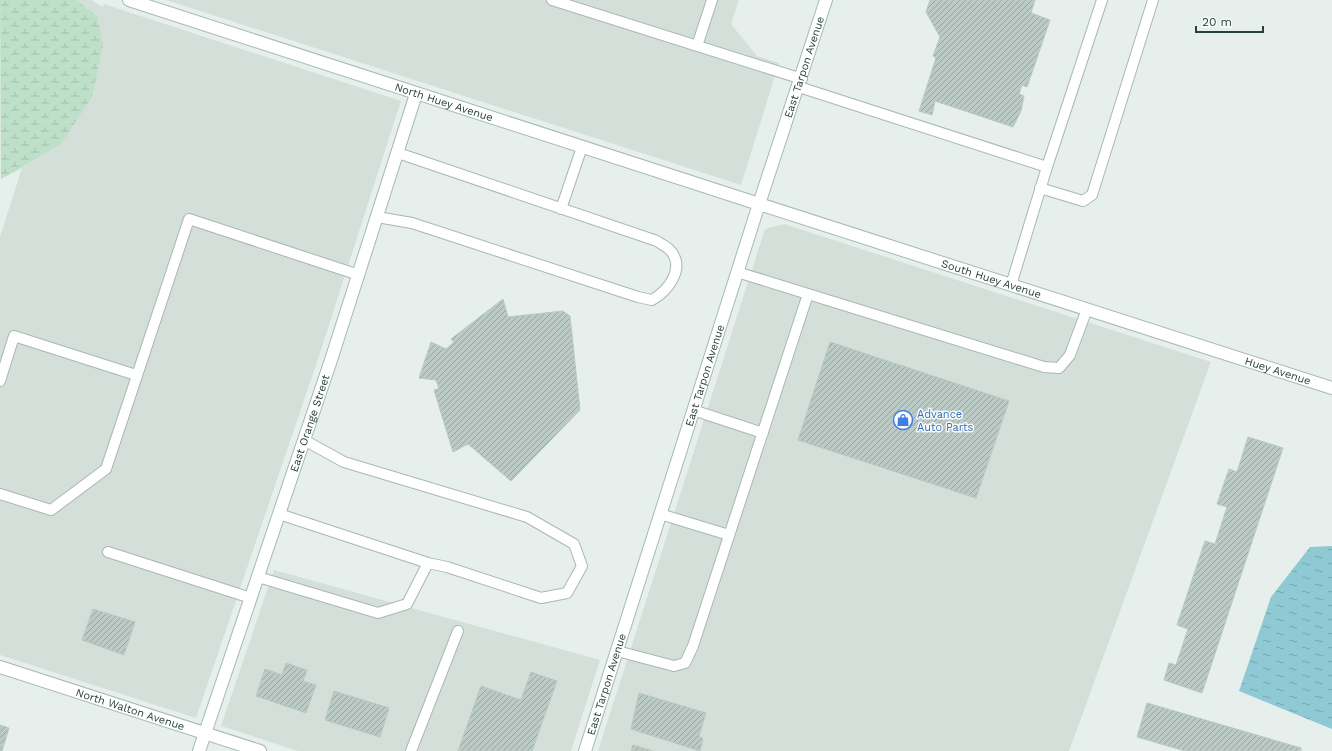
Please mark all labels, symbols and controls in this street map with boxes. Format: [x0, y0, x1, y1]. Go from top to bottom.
scale bar [1196, 8, 1263, 34]
street label: East Tarpon Avenue [782, 15, 827, 120]
text: 20 m [1202, 15, 1232, 29]
street label: North Huey Avenue [393, 80, 495, 124]
street label: South Huey Avenue [940, 257, 1043, 301]
street label: East Tarpon Avenue [683, 323, 727, 428]
street label: Huey Avenue [1243, 354, 1312, 388]
street label: East Orange Street [288, 372, 333, 474]
place label: Advance Auto Parts [917, 408, 974, 434]
shop icon: Advance Auto Parts [892, 409, 914, 431]
street label: East Tarpon Avenue [584, 632, 629, 737]
street label: North Walton Avenue [74, 686, 186, 733]

